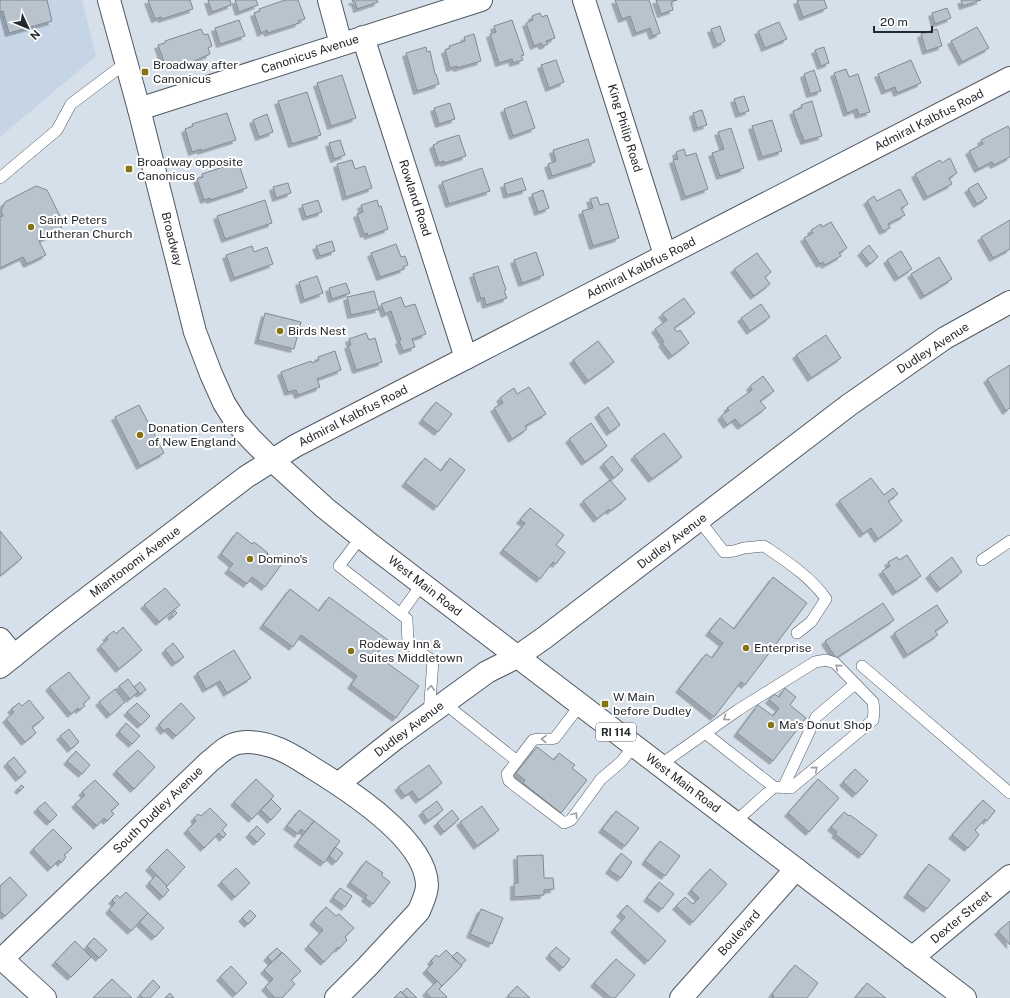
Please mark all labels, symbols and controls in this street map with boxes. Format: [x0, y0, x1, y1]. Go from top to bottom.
north arrow [8, 8, 48, 48]
scale bar [874, 8, 932, 34]
text: 20 m [880, 15, 908, 29]
text: N [28, 28, 42, 42]
street label: Canonicus Avenue [259, 32, 361, 76]
place label: Broadway after Canonicus [153, 58, 238, 86]
marker: Broadway after Canonicus [140, 67, 150, 77]
street label: King Philip Road [605, 82, 645, 174]
street label: Admiral Kalbfus Road [872, 86, 986, 154]
place label: Broadway opposite Canonicus [137, 155, 243, 183]
street label: Rowland Road [396, 158, 434, 238]
marker: Broadway opposite Canonicus [124, 164, 134, 174]
street label: Broadway [159, 211, 186, 268]
place label: Saint Peters Lutheran Church [39, 213, 133, 241]
marker: Saint Peters Lutheran Church [26, 222, 36, 232]
street label: Admiral Kalbfus Road [584, 234, 698, 302]
street label: Dudley Avenue [894, 319, 972, 376]
place label: Birds Nest [288, 324, 346, 338]
marker: Birds Nest [275, 326, 285, 336]
street label: Admiral Kalbfus Road [296, 382, 410, 450]
place label: Donation Centers of New England [148, 421, 244, 449]
marker: Donation Centers of New England [135, 430, 145, 440]
street label: Dudley Avenue [635, 510, 710, 572]
street label: Miantonomi Avenue [87, 523, 183, 601]
place label: Domino's [258, 552, 308, 566]
street label: West Main Road [385, 553, 465, 619]
marker: Domino's [245, 554, 255, 564]
place label: Rodeway Inn & Suites Middletown [359, 637, 463, 665]
place label: Enterprise [754, 641, 812, 655]
marker: Enterprise [741, 643, 751, 653]
marker: Rodeway Inn & Suites Middletown [346, 646, 356, 656]
one-way arrow [835, 664, 842, 671]
one-way arrow [427, 685, 436, 691]
place label: W Main before Dudley [613, 690, 692, 718]
street label: Dudley Avenue [372, 698, 447, 760]
marker: W Main before Dudley [600, 699, 610, 709]
one-way arrow [724, 713, 731, 720]
place label: Ma's Donut Shop [779, 718, 872, 732]
marker: Ma's Donut Shop [766, 720, 776, 730]
road number: RI 114 [596, 723, 636, 741]
one-way arrow [541, 735, 547, 744]
street label: West Main Road [643, 750, 723, 816]
street label: South Dudley Avenue [110, 763, 206, 856]
one-way arrow [810, 766, 817, 773]
one-way arrow [570, 812, 577, 819]
street label: Dexter Street [928, 887, 995, 947]
street label: Boulevard [715, 907, 763, 959]

